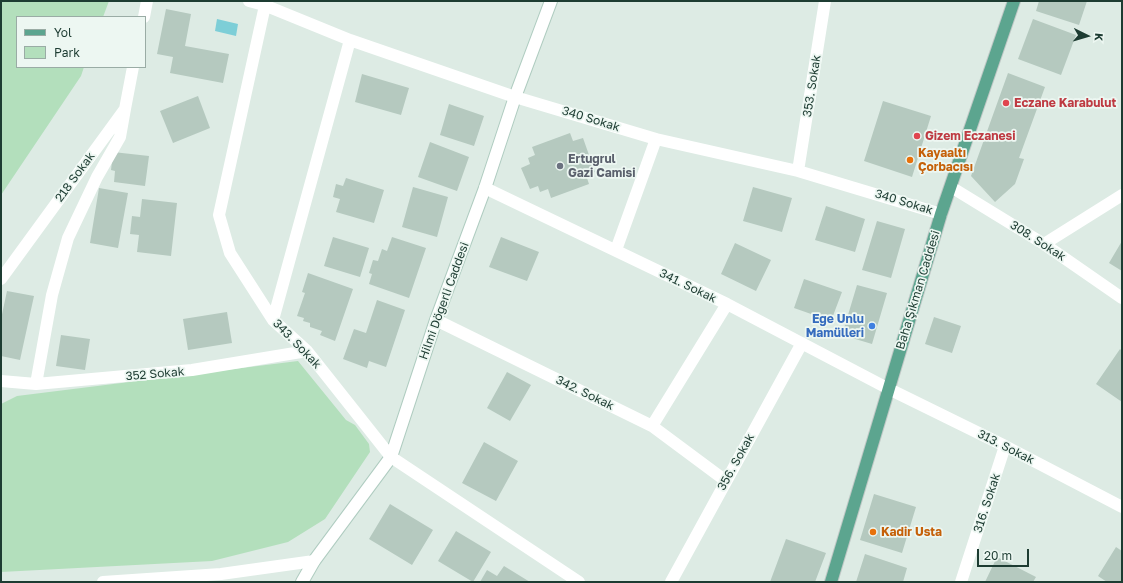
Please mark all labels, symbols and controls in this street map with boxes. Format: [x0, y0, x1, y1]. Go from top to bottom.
legend [16, 16, 146, 68]
north arrow [1067, 16, 1107, 56]
text: Yol [54, 25, 72, 40]
text: K [1093, 33, 1106, 42]
text: Park [54, 45, 80, 60]
street label: 353. Sokak [800, 54, 824, 118]
place label: Eczane Karabulut [1014, 96, 1116, 110]
marker: Eczane Karabulut [1001, 98, 1011, 108]
street label: 340 Sokak [560, 103, 622, 135]
place label: Gizem Eczanesi [925, 129, 1016, 143]
marker: Gizem Eczanesi [912, 131, 922, 141]
place label: Kayaaltı Çorbacısı [918, 146, 973, 174]
street label: 218 Sokak [52, 149, 98, 205]
place label: Ertuğrul Gazi Camisi [568, 152, 635, 180]
marker: Kayaaltı Çorbacısı [905, 155, 915, 165]
marker: Ertuğrul Gazi Camisi [555, 161, 565, 171]
street label: 340 Sokak [873, 186, 935, 218]
street label: 308. Sokak [1007, 218, 1069, 264]
street label: Baha Şıkman Caddesi [893, 229, 943, 351]
street label: Hilmi Döğerli Caddesi [416, 240, 472, 362]
street label: 341. Sokak [657, 266, 719, 306]
place label: Ege Unlu Mamülleri [806, 312, 864, 340]
street label: 343. Sokak [270, 316, 324, 372]
marker: Ege Unlu Mamülleri [867, 321, 877, 331]
street label: 352 Sokak [125, 364, 185, 384]
street label: 342. Sokak [554, 373, 616, 413]
street label: 313. Sokak [975, 427, 1037, 467]
street label: 356. Sokak [714, 431, 758, 493]
street label: 316. Sokak [971, 471, 1003, 535]
place label: Kadir Usta [881, 525, 942, 539]
marker: Kadir Usta [868, 527, 878, 537]
scale bar [979, 541, 1031, 567]
text: 20 m [984, 548, 1012, 563]

